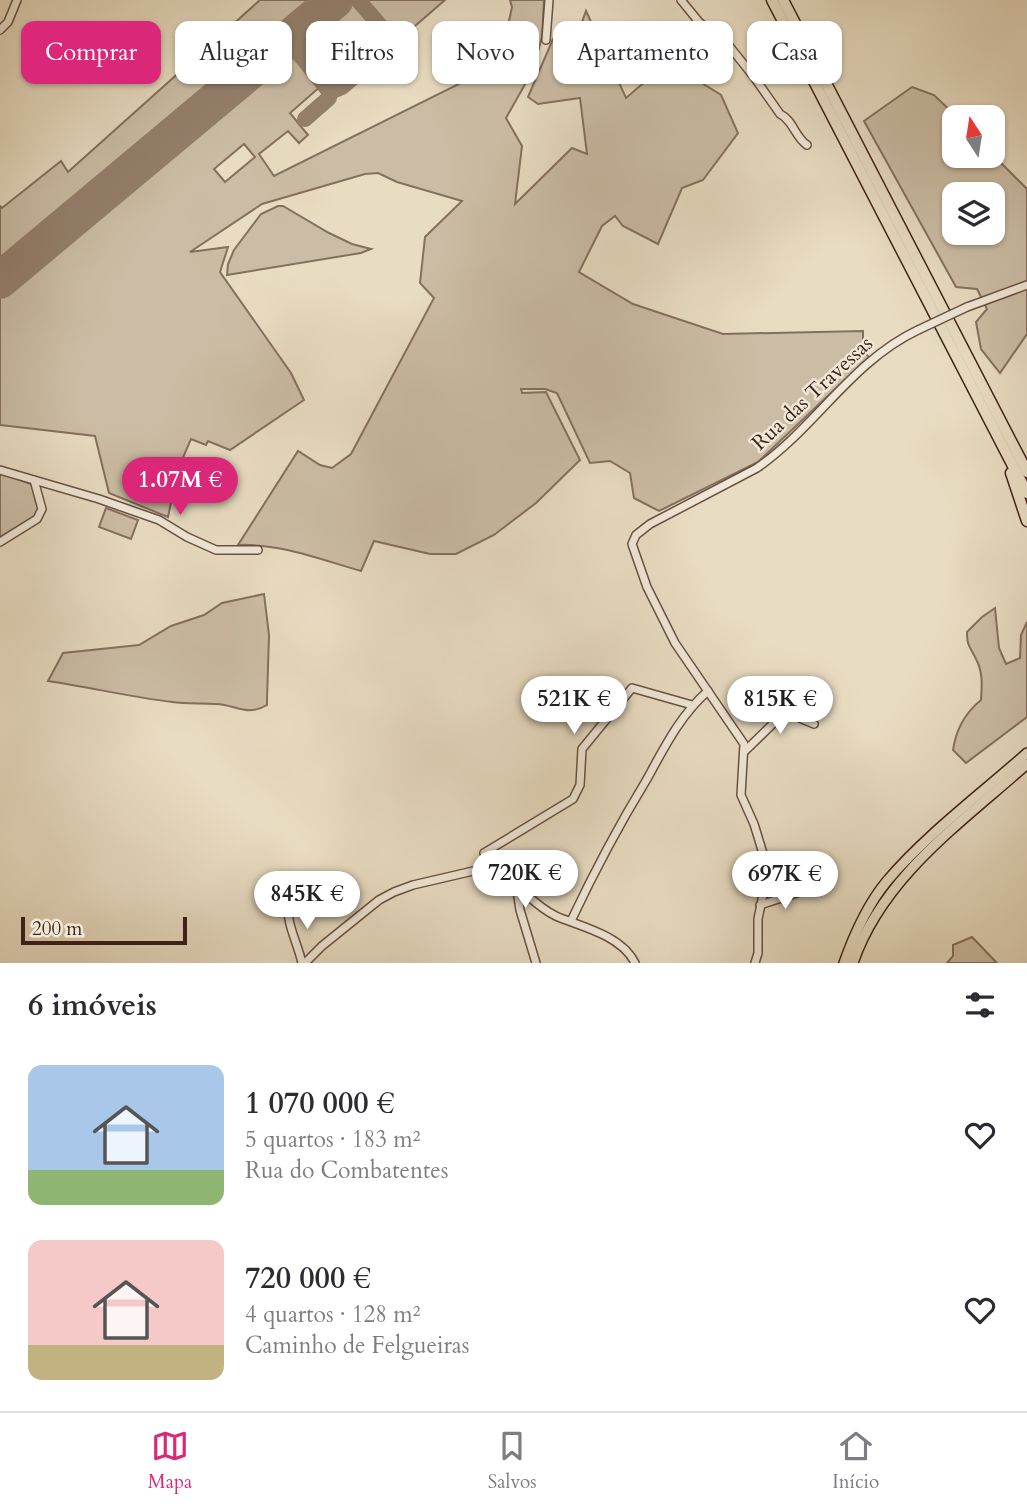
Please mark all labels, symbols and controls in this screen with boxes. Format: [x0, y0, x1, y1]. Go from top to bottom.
chip: Comprar [21, 21, 161, 84]
chip: Alugar [175, 21, 292, 84]
chip: Filtros [306, 21, 418, 84]
chip: Novo [432, 21, 539, 84]
chip: Apartamento [553, 21, 733, 84]
chip: Casa [747, 21, 842, 84]
north arrow [942, 105, 1004, 168]
map controls [942, 105, 1005, 245]
button: layers [942, 182, 1005, 245]
street label: Rua das Travessas [745, 330, 879, 457]
pin: 1.07M € [115, 458, 245, 517]
text: 1.07M € [138, 464, 222, 495]
pin: 521K € [517, 676, 631, 736]
pin: 815K € [723, 676, 837, 736]
text: 521K € [537, 683, 611, 714]
text: 815K € [743, 683, 817, 714]
pin: 720K € [468, 850, 582, 910]
pin: 697K € [728, 852, 842, 911]
text: 720K € [488, 857, 562, 888]
text: 697K € [748, 858, 822, 889]
pin: 845K € [250, 872, 364, 931]
text: 845K € [270, 878, 344, 909]
scale bar [21, 914, 187, 946]
text: 200 m [32, 916, 82, 942]
text: 6 imóveis [28, 985, 157, 1026]
icon: filters [961, 986, 999, 1024]
text: 1 070 000 € [245, 1083, 395, 1124]
icon: home [84, 1093, 168, 1177]
icon: heart [961, 1116, 999, 1154]
text: 5 quartos · 183 m² [245, 1124, 420, 1155]
text: Rua do Combatentes [245, 1155, 448, 1186]
text: 720 000 € [245, 1258, 371, 1299]
icon: home [84, 1268, 168, 1352]
icon: heart [961, 1291, 999, 1329]
text: 4 quartos · 128 m² [245, 1299, 420, 1330]
text: Caminho de Felgueiras [245, 1330, 469, 1361]
tab: Mapa [148, 1427, 192, 1495]
tab: Salvos [488, 1427, 537, 1495]
tab: Início [832, 1427, 879, 1495]

